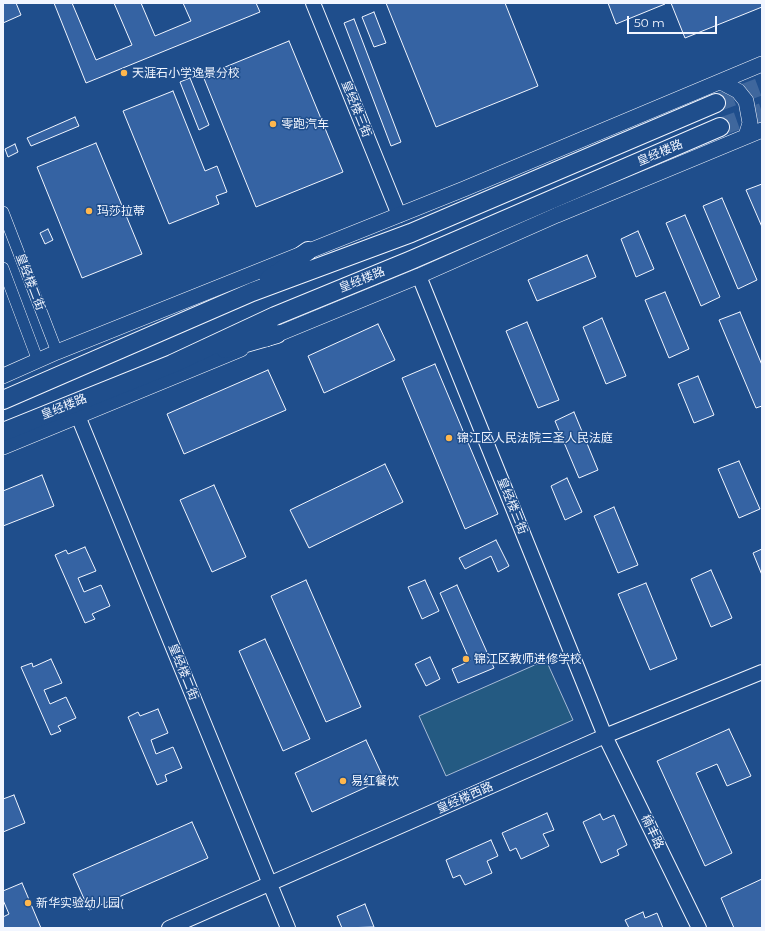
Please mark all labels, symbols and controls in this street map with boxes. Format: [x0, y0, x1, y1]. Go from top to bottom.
scale bar [629, 8, 719, 34]
text: 50 m [634, 15, 665, 30]
place label: 天涯石小学逸景分校 [132, 66, 240, 80]
marker: 天涯石小学逸景分校 [119, 68, 129, 78]
street label: 皇经楼三街 [338, 78, 374, 140]
place label: 零跑汽车 [281, 117, 329, 131]
marker: 零跑汽车 [268, 119, 278, 129]
street label: 皇经楼路 [635, 137, 685, 169]
place label: 玛莎拉蒂 [97, 204, 145, 218]
marker: 玛莎拉蒂 [84, 206, 94, 216]
street label: 皇经楼二街 [13, 251, 47, 313]
street label: 皇经楼路 [337, 264, 387, 296]
street label: 皇经楼路 [39, 391, 89, 423]
place label: 锦江区人民法院三圣人民法庭 [457, 431, 613, 445]
marker: 锦江区人民法院三圣人民法庭 [444, 433, 454, 443]
street label: 皇经楼三街 [494, 475, 530, 537]
street label: 皇经楼二街 [165, 641, 201, 703]
place label: 锦江区教师进修学校 [474, 652, 582, 666]
marker: 锦江区教师进修学校 [461, 654, 471, 664]
place label: 易红餐饮 [351, 774, 399, 788]
marker: 易红餐饮 [338, 776, 348, 786]
street label: 皇经楼西路 [435, 779, 495, 817]
street label: 楠丰路 [638, 813, 666, 851]
place label: 新华实验幼儿园( [36, 896, 124, 910]
marker: 新华实验幼儿园( [23, 898, 33, 908]

